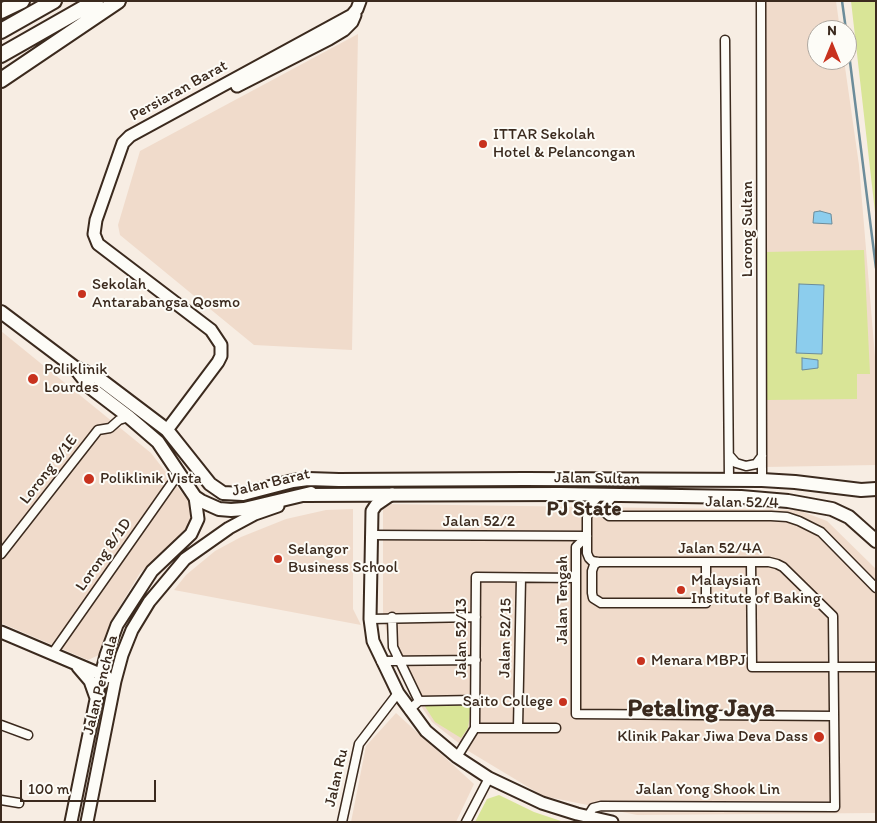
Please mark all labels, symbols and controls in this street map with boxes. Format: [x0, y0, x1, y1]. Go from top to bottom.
north arrow [807, 20, 857, 70]
text: N [827, 22, 837, 39]
street label: Persiaran Barat [127, 56, 231, 126]
place label: ITTAR Sekolah Hotel & Pelancongan [493, 125, 635, 163]
marker: ITTAR Sekolah Hotel & Pelancongan [477, 138, 489, 150]
street label: Lorong Sultan [738, 181, 758, 277]
place label: Sekolah Antarabangsa Qosmo [92, 275, 240, 313]
marker: Sekolah Antarabangsa Qosmo [76, 288, 88, 300]
place label: Poliklinik Lourdes [44, 360, 108, 398]
marker: Poliklinik Lourdes [26, 372, 40, 386]
street label: Lorong 8/1E [16, 431, 82, 509]
street label: Jalan Barat [230, 465, 312, 501]
place label: Poliklinik Vista [100, 469, 202, 489]
street label: Jalan Sultan [554, 469, 640, 489]
marker: Poliklinik Vista [82, 472, 96, 486]
street label: Jalan 52/4 [705, 493, 779, 513]
district label: PJ State [547, 497, 621, 523]
street label: Jalan 52/2 [443, 512, 515, 532]
street label: Lorong 8/1D [72, 515, 136, 595]
street label: Jalan 52/4A [678, 539, 762, 559]
place label: Selangor Business School [288, 540, 398, 578]
marker: Selangor Business School [272, 553, 284, 565]
street label: Jalan Tengah [553, 556, 573, 644]
place label: Malaysian Institute of Baking [691, 571, 821, 609]
marker: Malaysian Institute of Baking [675, 584, 687, 596]
street label: Jalan 52/13 [452, 598, 472, 678]
street label: Jalan 52/15 [496, 598, 516, 678]
street label: Jalan Penchala [79, 633, 123, 737]
place label: Menara MBPJ [651, 651, 746, 671]
marker: Menara MBPJ [635, 655, 647, 667]
place label: Saito College [463, 692, 553, 712]
district label: Petaling Jaya [627, 693, 775, 725]
marker: Saito College [557, 696, 569, 708]
place label: Klinik Pakar Jiwa Deva Dass [617, 727, 808, 747]
marker: Klinik Pakar Jiwa Deva Dass [812, 730, 826, 744]
street label: Jalan Ru [321, 747, 353, 809]
scale bar [22, 770, 159, 802]
text: 100 m [28, 780, 69, 798]
street label: Jalan Yong Shook Lin [636, 780, 780, 800]

